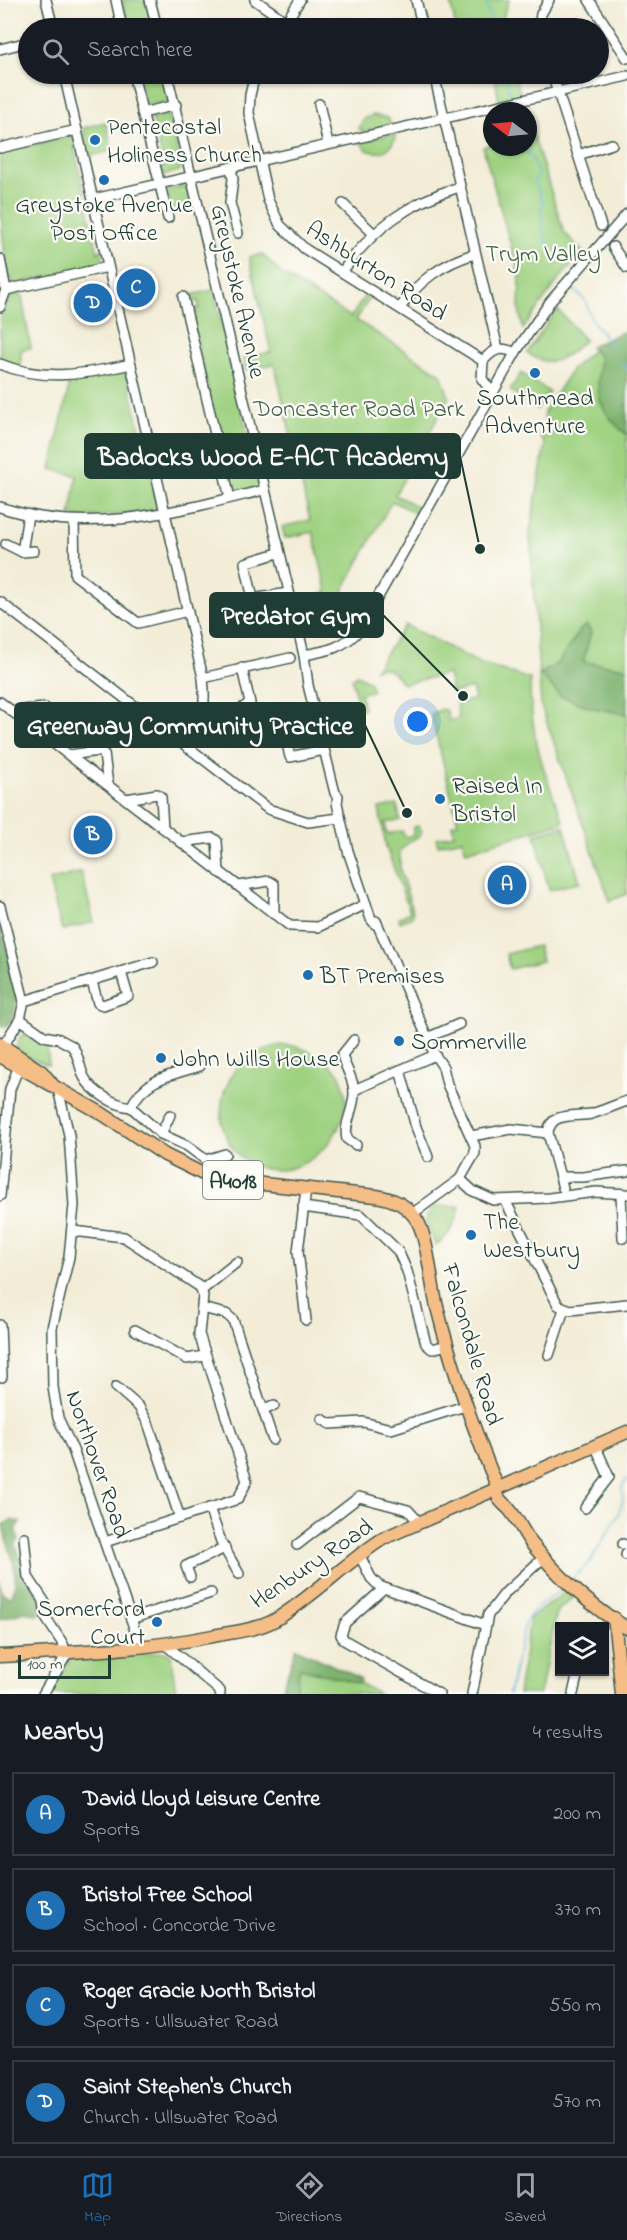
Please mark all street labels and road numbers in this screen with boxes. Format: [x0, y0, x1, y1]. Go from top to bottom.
street label: Greystoke Avenue [199, 201, 274, 383]
street label: Ashburton Road [298, 213, 454, 331]
road number: A4018 [203, 1161, 263, 1199]
street label: Falcondale Road [430, 1259, 511, 1430]
street label: Northover Road [55, 1386, 138, 1544]
street label: Henbury Road [244, 1511, 382, 1620]

